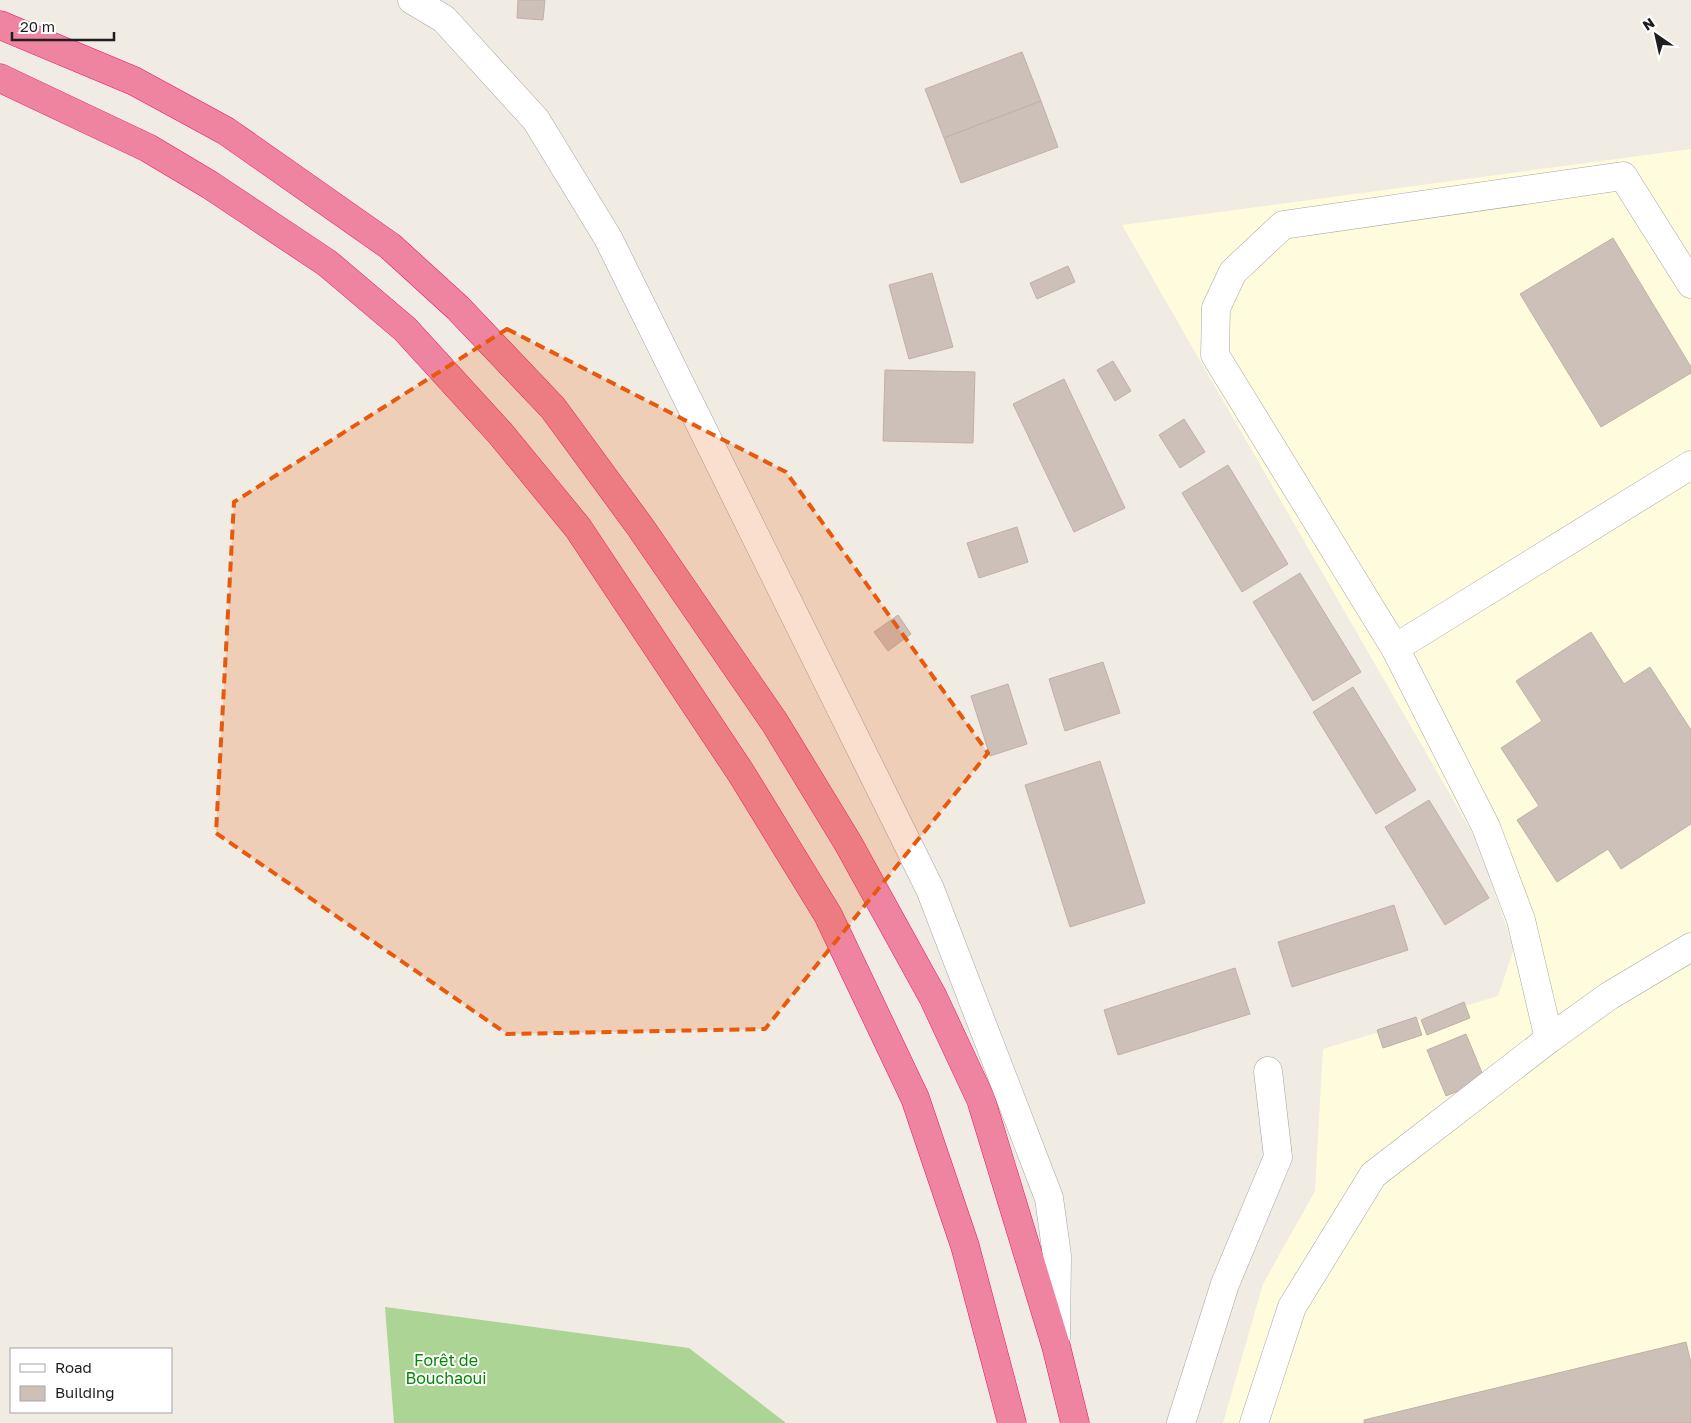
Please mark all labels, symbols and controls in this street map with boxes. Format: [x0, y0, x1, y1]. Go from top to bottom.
scale bar [12, 10, 115, 42]
north arrow [1631, 10, 1681, 60]
text: N [1639, 14, 1658, 34]
text: 20 m [20, 17, 55, 35]
legend [10, 1348, 172, 1413]
park label: Forêt de Bouchaoui [405, 1350, 487, 1388]
text: Road [55, 1358, 92, 1376]
text: Building [55, 1383, 115, 1401]

